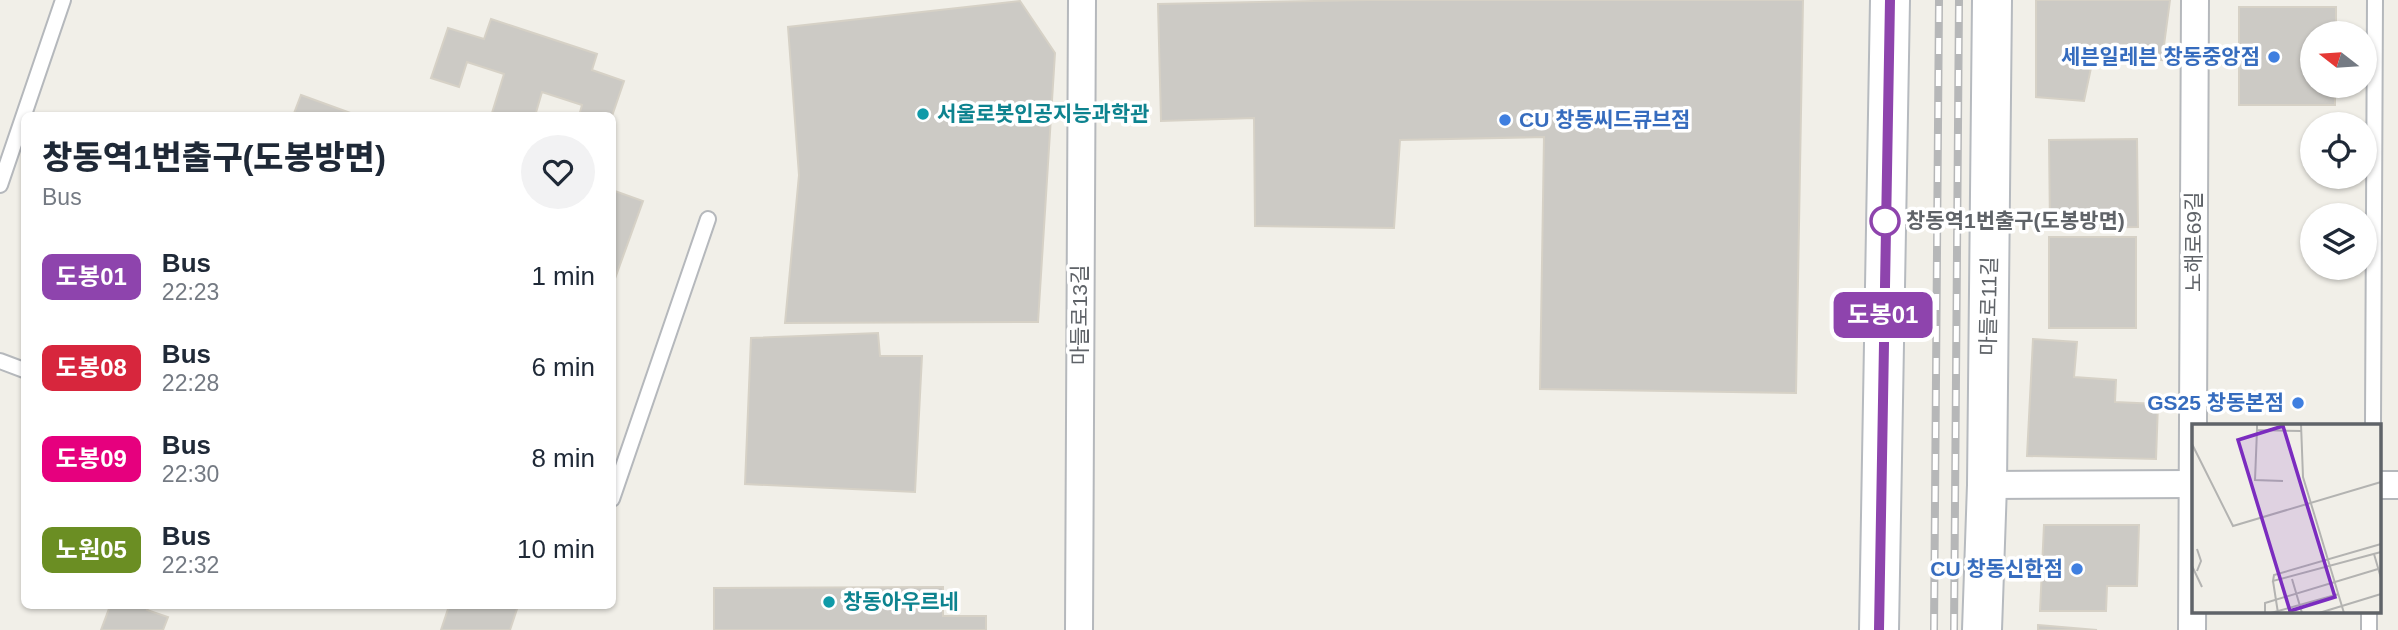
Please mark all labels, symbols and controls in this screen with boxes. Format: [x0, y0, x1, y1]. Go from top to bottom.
north arrow [2300, 21, 2376, 98]
map controls [2300, 21, 2377, 280]
place label: 세븐일레븐 창동중앙점 [2061, 45, 2260, 68]
marker: 세븐일레븐 창동중앙점 [2266, 49, 2282, 65]
place label: 서울로봇인공지능과학관 [937, 102, 1150, 125]
marker: 서울로봇인공지능과학관 [915, 106, 931, 122]
place label: CU 창동씨드큐브점 [1519, 108, 1690, 131]
marker: CU 창동씨드큐브점 [1497, 112, 1513, 128]
button: locate [2300, 112, 2377, 189]
button: heart [521, 135, 595, 209]
text: 창동역1번출구(도봉방면) [42, 139, 386, 176]
text: Bus [42, 184, 82, 210]
street label: 노해로69길 [2182, 192, 2205, 292]
button: layers [2300, 203, 2377, 280]
marker: 창동역1번출구(도봉방면) [1870, 206, 1900, 236]
place label: 창동역1번출구(도봉방면) [1906, 209, 2125, 232]
text: Bus [162, 248, 211, 278]
street label: 마들로11길 [1976, 256, 2001, 356]
text: 1 min [531, 261, 595, 291]
text: 도봉01 [56, 263, 127, 290]
street label: 마들로13길 [1068, 265, 1091, 365]
text: 22:23 [162, 279, 219, 305]
line badge: 도봉01 [1834, 292, 1932, 338]
text: 도봉01 [1848, 301, 1918, 328]
text: Bus [162, 339, 211, 369]
text: 6 min [531, 352, 595, 382]
text: 도봉08 [56, 354, 127, 381]
text: 22:28 [162, 370, 219, 396]
place label: GS25 창동본점 [2147, 391, 2284, 414]
marker: GS25 창동본점 [2290, 395, 2306, 411]
inset map [2192, 424, 2380, 612]
text: Bus [162, 430, 211, 460]
text: 8 min [531, 443, 595, 473]
text: 도봉09 [56, 445, 127, 472]
text: 22:30 [162, 461, 219, 487]
text: Bus [162, 521, 211, 551]
text: 10 min [517, 534, 595, 564]
text: 노원05 [56, 536, 127, 563]
text: 22:32 [162, 552, 219, 578]
place label: CU 창동신한점 [1930, 557, 2063, 580]
marker: CU 창동신한점 [2069, 561, 2085, 577]
place label: 창동아우르네 [843, 590, 959, 613]
marker: 창동아우르네 [821, 594, 837, 610]

